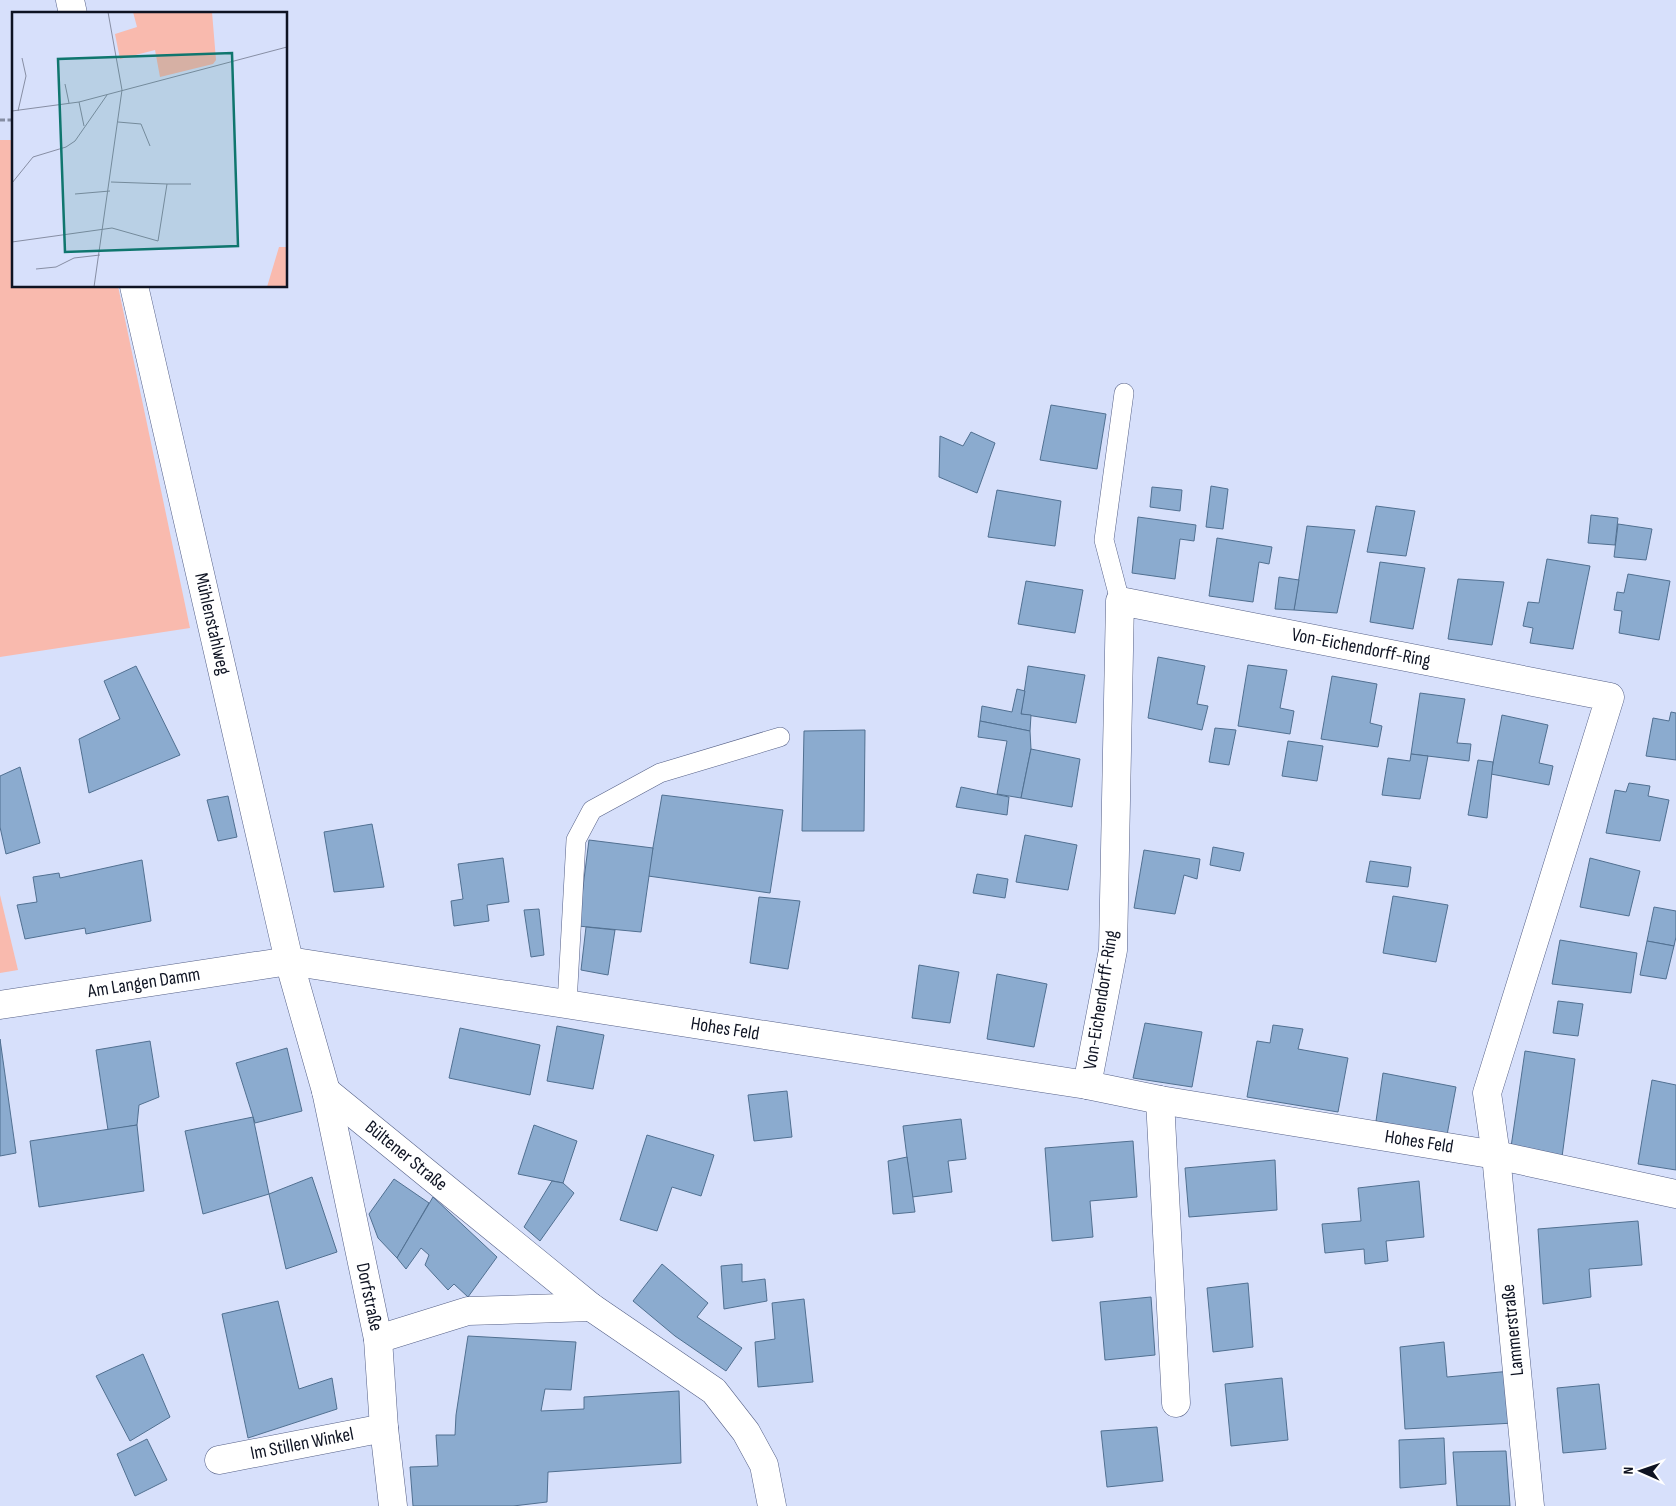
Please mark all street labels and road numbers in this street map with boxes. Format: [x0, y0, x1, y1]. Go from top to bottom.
street label: Mühlenstahlweg [189, 571, 235, 678]
street label: Von-Eichendorff-Ring [1290, 623, 1433, 673]
street label: Von-Eichendorff-Ring [1079, 928, 1123, 1071]
street label: Am Langen Damm [85, 963, 202, 1003]
street label: Hohes Feld [689, 1012, 761, 1046]
street label: Bültener Straße [360, 1116, 452, 1196]
street label: Hohes Feld [1383, 1125, 1455, 1159]
street label: Dorfstraße [351, 1261, 387, 1333]
street label: Lammerstraße [1497, 1283, 1529, 1377]
street label: Im Stillen Winkel [248, 1423, 356, 1465]

